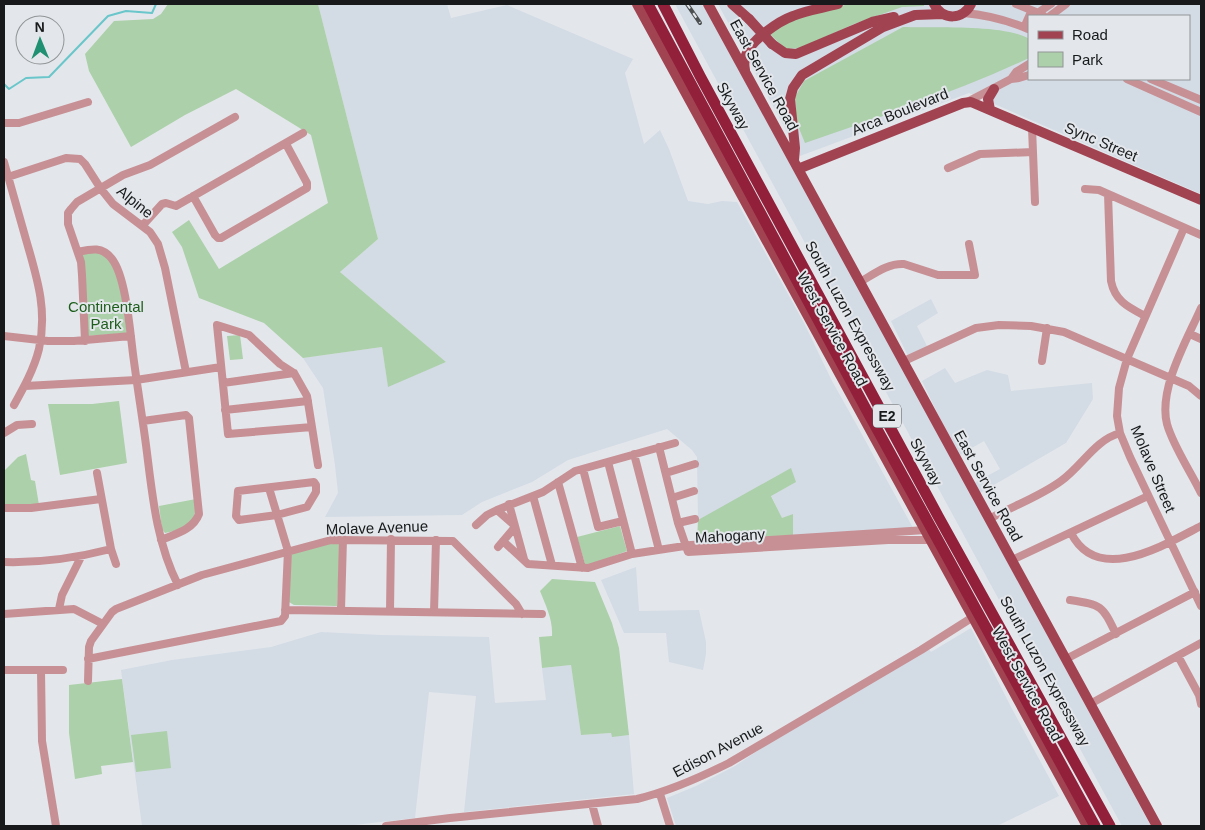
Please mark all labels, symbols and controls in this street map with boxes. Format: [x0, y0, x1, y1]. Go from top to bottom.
north arrow [15, 15, 65, 65]
legend [1028, 15, 1190, 80]
street label: East Service Road [727, 16, 802, 133]
text: N [35, 19, 45, 35]
text: Road [1072, 26, 1108, 43]
text: Park [1072, 51, 1103, 68]
street label: Skyway [713, 79, 754, 133]
street label: Arca Boulevard [849, 84, 951, 139]
street label: Sync Street [1062, 119, 1141, 165]
street label: Alpine [114, 182, 157, 221]
street label: South Luzon Expressway [802, 238, 899, 394]
street label: West Service Road [794, 269, 871, 389]
park label: Continental Park [68, 298, 144, 332]
road number: E2 [873, 404, 901, 428]
street label: Molave Street [1128, 423, 1180, 515]
street label: East Service Road [951, 427, 1026, 544]
street label: Skyway [907, 435, 946, 489]
street label: Molave Avenue [326, 517, 428, 538]
street label: Mahogany [695, 525, 766, 546]
street label: South Luzon Expressway [997, 593, 1094, 749]
street label: West Service Road [989, 624, 1066, 744]
street label: Edison Avenue [670, 719, 766, 780]

